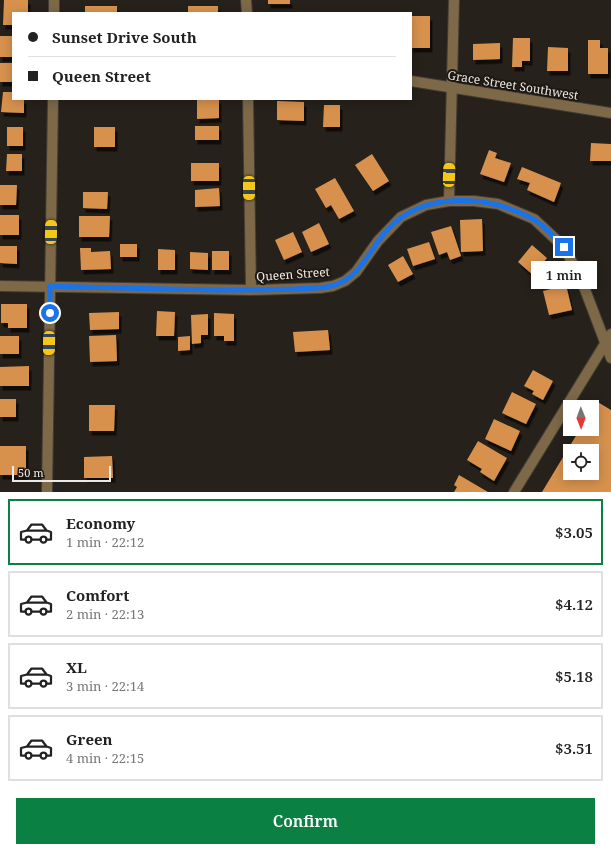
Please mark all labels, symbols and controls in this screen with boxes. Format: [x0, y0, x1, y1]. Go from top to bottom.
text: Sunset Drive South [52, 27, 197, 47]
text: Queen Street [52, 66, 151, 86]
street label: Grace Street Southwest [446, 66, 580, 104]
car [443, 163, 455, 187]
car [243, 176, 255, 200]
car [45, 220, 57, 244]
route end [555, 238, 573, 256]
callout: 1 min [531, 261, 597, 289]
street label: Queen Street [256, 263, 330, 285]
text: 1 min [546, 266, 582, 284]
route start [41, 304, 59, 322]
car [43, 331, 55, 355]
north arrow [563, 400, 599, 436]
map controls [563, 400, 599, 480]
button: locate [563, 444, 599, 480]
scale bar [12, 464, 111, 483]
text: 50 m [18, 465, 44, 480]
text: Economy [66, 513, 135, 533]
icon: car [18, 514, 54, 550]
text: $3.05 [555, 522, 593, 542]
text: 1 min · 22:12 [66, 533, 144, 551]
text: Comfort [66, 585, 129, 605]
icon: car [18, 586, 54, 622]
text: $4.12 [555, 594, 593, 614]
text: 2 min · 22:13 [66, 605, 144, 623]
text: XL [66, 657, 87, 677]
icon: car [18, 658, 54, 694]
text: $5.18 [555, 666, 593, 686]
text: 3 min · 22:14 [66, 677, 144, 695]
text: Green [66, 729, 113, 749]
icon: car [18, 730, 54, 766]
text: $3.51 [555, 738, 593, 758]
text: 4 min · 22:15 [66, 749, 144, 767]
button: Confirm [16, 798, 595, 844]

